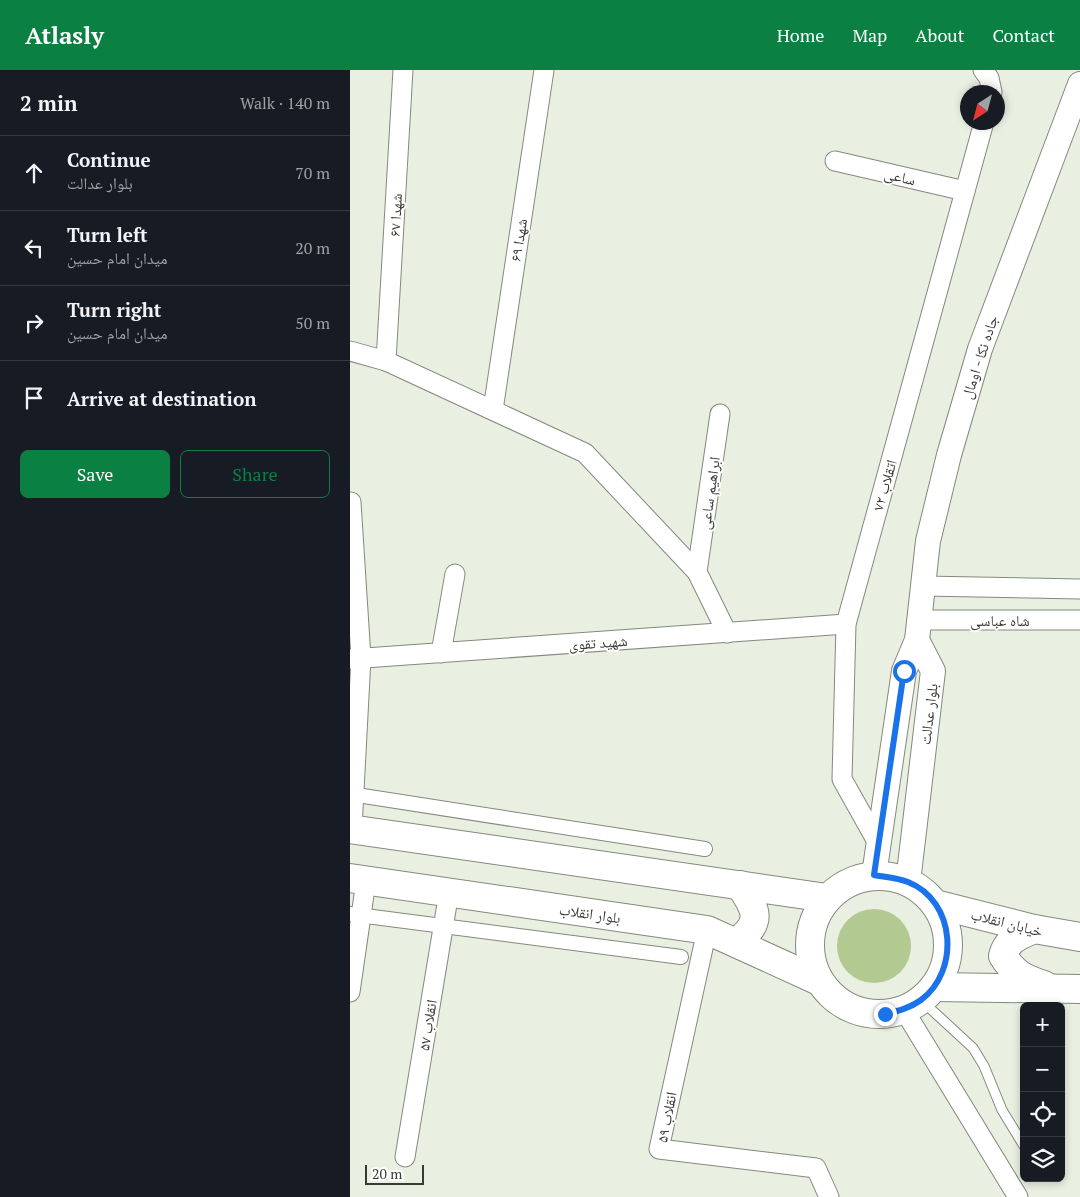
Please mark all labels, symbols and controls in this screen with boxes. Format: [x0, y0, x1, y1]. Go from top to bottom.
text: Atlasly [25, 19, 104, 51]
text: Home [777, 23, 824, 47]
text: Map [852, 23, 887, 47]
text: About [915, 23, 964, 47]
text: Contact [992, 23, 1055, 47]
north arrow [960, 85, 1005, 130]
text: 2 min [20, 89, 77, 117]
text: Walk · 140 m [240, 92, 330, 114]
text: Continue [67, 147, 151, 172]
icon: ahead [20, 159, 48, 187]
text: 70 m [295, 162, 330, 184]
street label: ساعی [882, 163, 918, 190]
text: بلوار عدالت [67, 172, 133, 194]
street label: شهدا ۶۷ [384, 193, 406, 237]
street label: شهدا ۶۹ [505, 217, 531, 263]
text: Turn left [67, 222, 148, 247]
icon: left [20, 234, 48, 262]
text: 20 m [295, 237, 330, 259]
text: میدان امام حسین [67, 247, 167, 269]
text: Turn right [67, 297, 161, 322]
icon: right [20, 309, 48, 337]
text: 50 m [295, 312, 330, 334]
street label: جاده نکا - اومال [956, 312, 1003, 402]
text: میدان امام حسین [67, 322, 167, 344]
icon: arrive [20, 384, 48, 412]
text: Arrive at destination [67, 386, 256, 411]
button: Save [20, 450, 170, 498]
button: Share [180, 450, 330, 498]
street label: ابراهیم ساعی [694, 455, 725, 531]
street label: اتقلاب ۷۲ [867, 457, 901, 513]
street label: شاه عباسی [970, 610, 1030, 631]
street label: شهید تقوی [568, 630, 628, 655]
route start [893, 660, 916, 683]
street label: بلوار عدالت [914, 682, 942, 746]
street label: بلوار انقلاب [558, 899, 622, 927]
street label: خیابان انقلاب [969, 903, 1045, 942]
street label: انقلاب ۵۷ [413, 998, 441, 1052]
map controls [1020, 1002, 1065, 1182]
button: + [1020, 1002, 1065, 1047]
route end [874, 1003, 897, 1026]
button: − [1020, 1047, 1065, 1092]
street label: انقلاب ۵۹ [651, 1090, 681, 1144]
button: locate [1020, 1092, 1065, 1137]
button: layers [1020, 1137, 1065, 1182]
scale bar [365, 1162, 424, 1185]
text: 20 m [372, 1164, 402, 1183]

